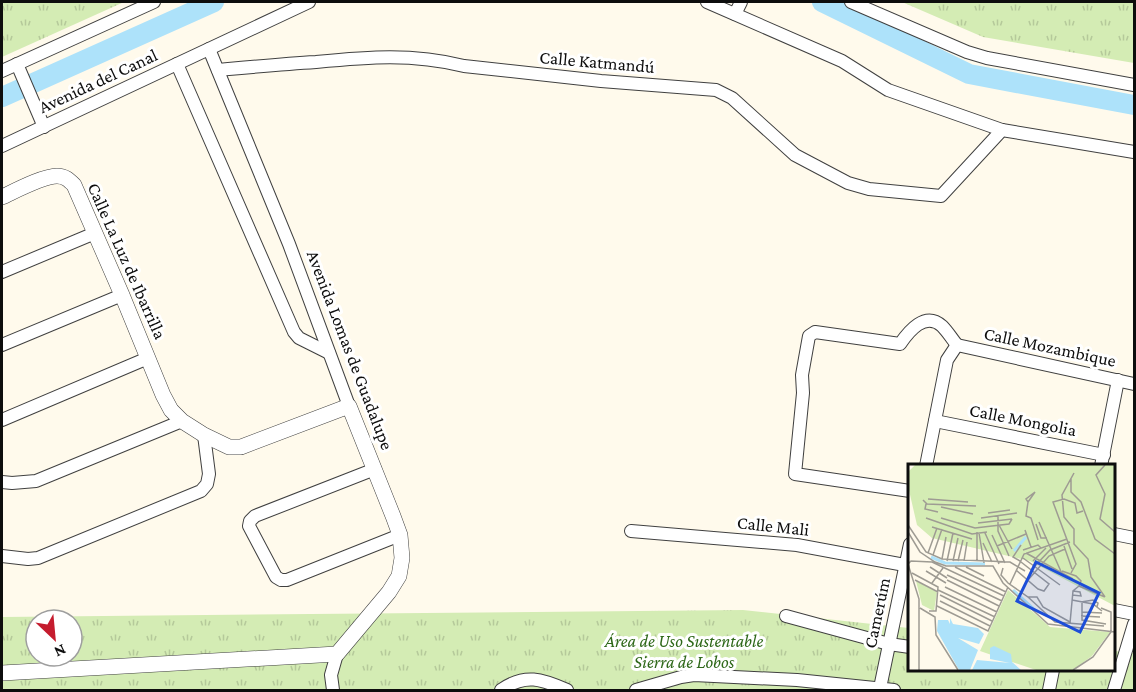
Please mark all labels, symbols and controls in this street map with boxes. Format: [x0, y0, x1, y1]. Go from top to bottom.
street label: Avenida del Canal [36, 45, 161, 117]
street label: Calle Katmandú [539, 47, 656, 77]
street label: Calle La Luz de Ibarrilla [84, 180, 170, 342]
street label: Avenida Lomas de Guadalupe [303, 247, 397, 453]
street label: Calle Mozambique [982, 323, 1118, 371]
street label: Calle Mongolia [968, 400, 1078, 440]
inset map [908, 464, 1115, 671]
street label: Calle Mali [736, 512, 810, 540]
street label: Camerúm [860, 575, 894, 650]
north arrow [24, 608, 84, 668]
park label: Área de Uso Sustentable Sierra de Lobos [604, 631, 763, 672]
text: N [52, 641, 69, 661]

